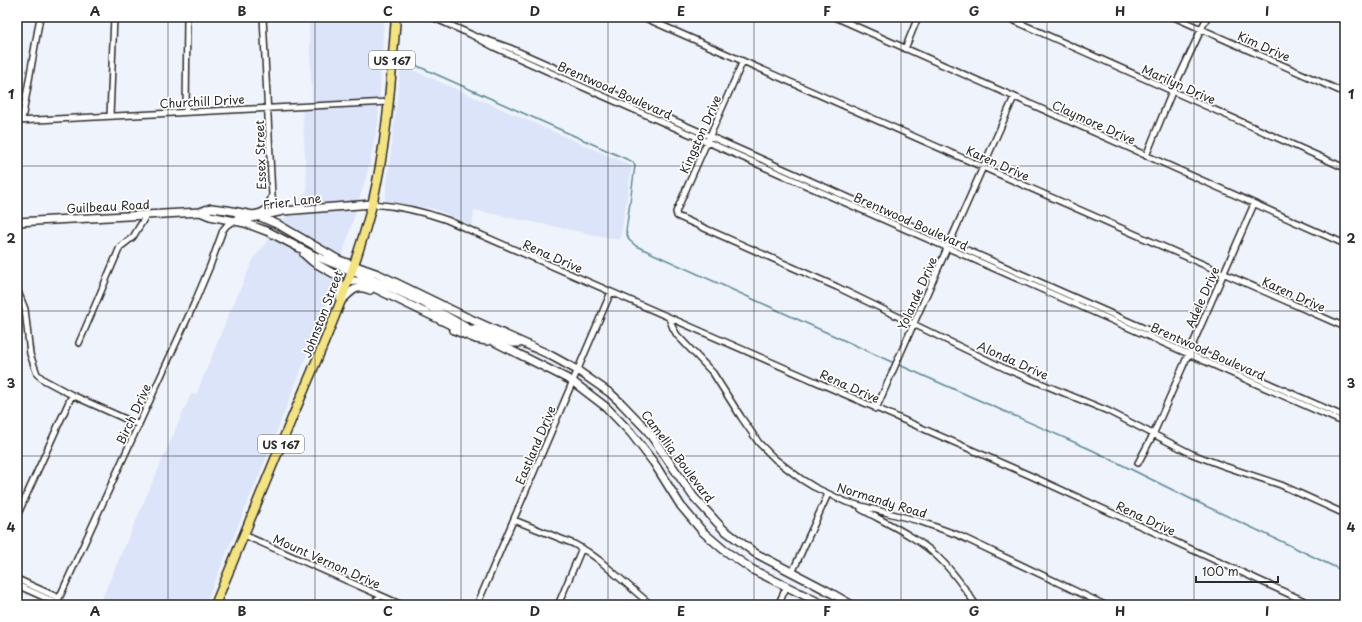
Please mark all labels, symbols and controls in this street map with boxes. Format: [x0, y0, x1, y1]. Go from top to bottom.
text: A [90, 1, 100, 20]
text: B [238, 1, 247, 20]
text: C [383, 1, 393, 20]
text: D [530, 1, 540, 20]
text: E [677, 1, 685, 20]
text: F [823, 1, 831, 20]
text: G [969, 1, 979, 20]
text: H [1115, 1, 1125, 20]
text: I [1265, 1, 1269, 20]
street label: Kim Drive [1235, 26, 1293, 66]
road number: US 167 [369, 51, 415, 69]
street label: Brentwood Boulevard [555, 57, 676, 124]
street label: Marilyn Drive [1139, 60, 1219, 108]
text: 1 [8, 84, 14, 103]
text: 1 [1348, 84, 1354, 103]
street label: Churchill Drive [159, 90, 245, 112]
street label: Kingston Drive [675, 92, 725, 176]
street label: Claymore Drive [1049, 96, 1139, 148]
street label: Essex Street [250, 119, 270, 190]
street label: Karen Drive [963, 141, 1033, 185]
street label: Frier Lane [262, 188, 323, 214]
street label: Brentwood Boulevard [851, 188, 972, 255]
street label: Guilbeau Road [66, 195, 150, 217]
text: 2 [6, 228, 16, 247]
text: 2 [1346, 228, 1356, 247]
street label: Rena Drive [520, 235, 586, 277]
street label: Yolande Drive [893, 253, 941, 333]
street label: Adele Drive [1181, 264, 1223, 330]
street label: Johnston Street [297, 268, 347, 360]
street label: Karen Drive [1259, 272, 1329, 316]
street label: Brentwood Boulevard [1148, 318, 1269, 385]
street label: Alonda Drive [974, 336, 1052, 384]
street label: Rena Drive [817, 365, 883, 407]
text: 3 [7, 373, 16, 392]
text: 3 [1347, 373, 1356, 392]
street label: Birch Drive [111, 381, 155, 447]
street label: Eastland Drive [510, 403, 560, 487]
street label: Camellia Boulevard [637, 406, 719, 506]
road number: US 167 [258, 435, 304, 453]
street label: Normandy Road [835, 478, 929, 522]
street label: Rena Drive [1113, 496, 1179, 540]
text: 4 [7, 517, 16, 536]
text: 4 [1347, 517, 1356, 536]
street label: Mount Vernon Drive [270, 529, 384, 593]
scale bar [1196, 558, 1278, 584]
text: 100 m [1202, 562, 1239, 580]
text: A [90, 601, 100, 620]
text: B [238, 601, 247, 620]
text: C [383, 601, 393, 620]
text: D [530, 601, 540, 620]
text: E [677, 601, 685, 620]
text: F [823, 601, 831, 620]
text: G [969, 601, 979, 620]
text: H [1115, 601, 1125, 620]
text: I [1265, 601, 1269, 620]

